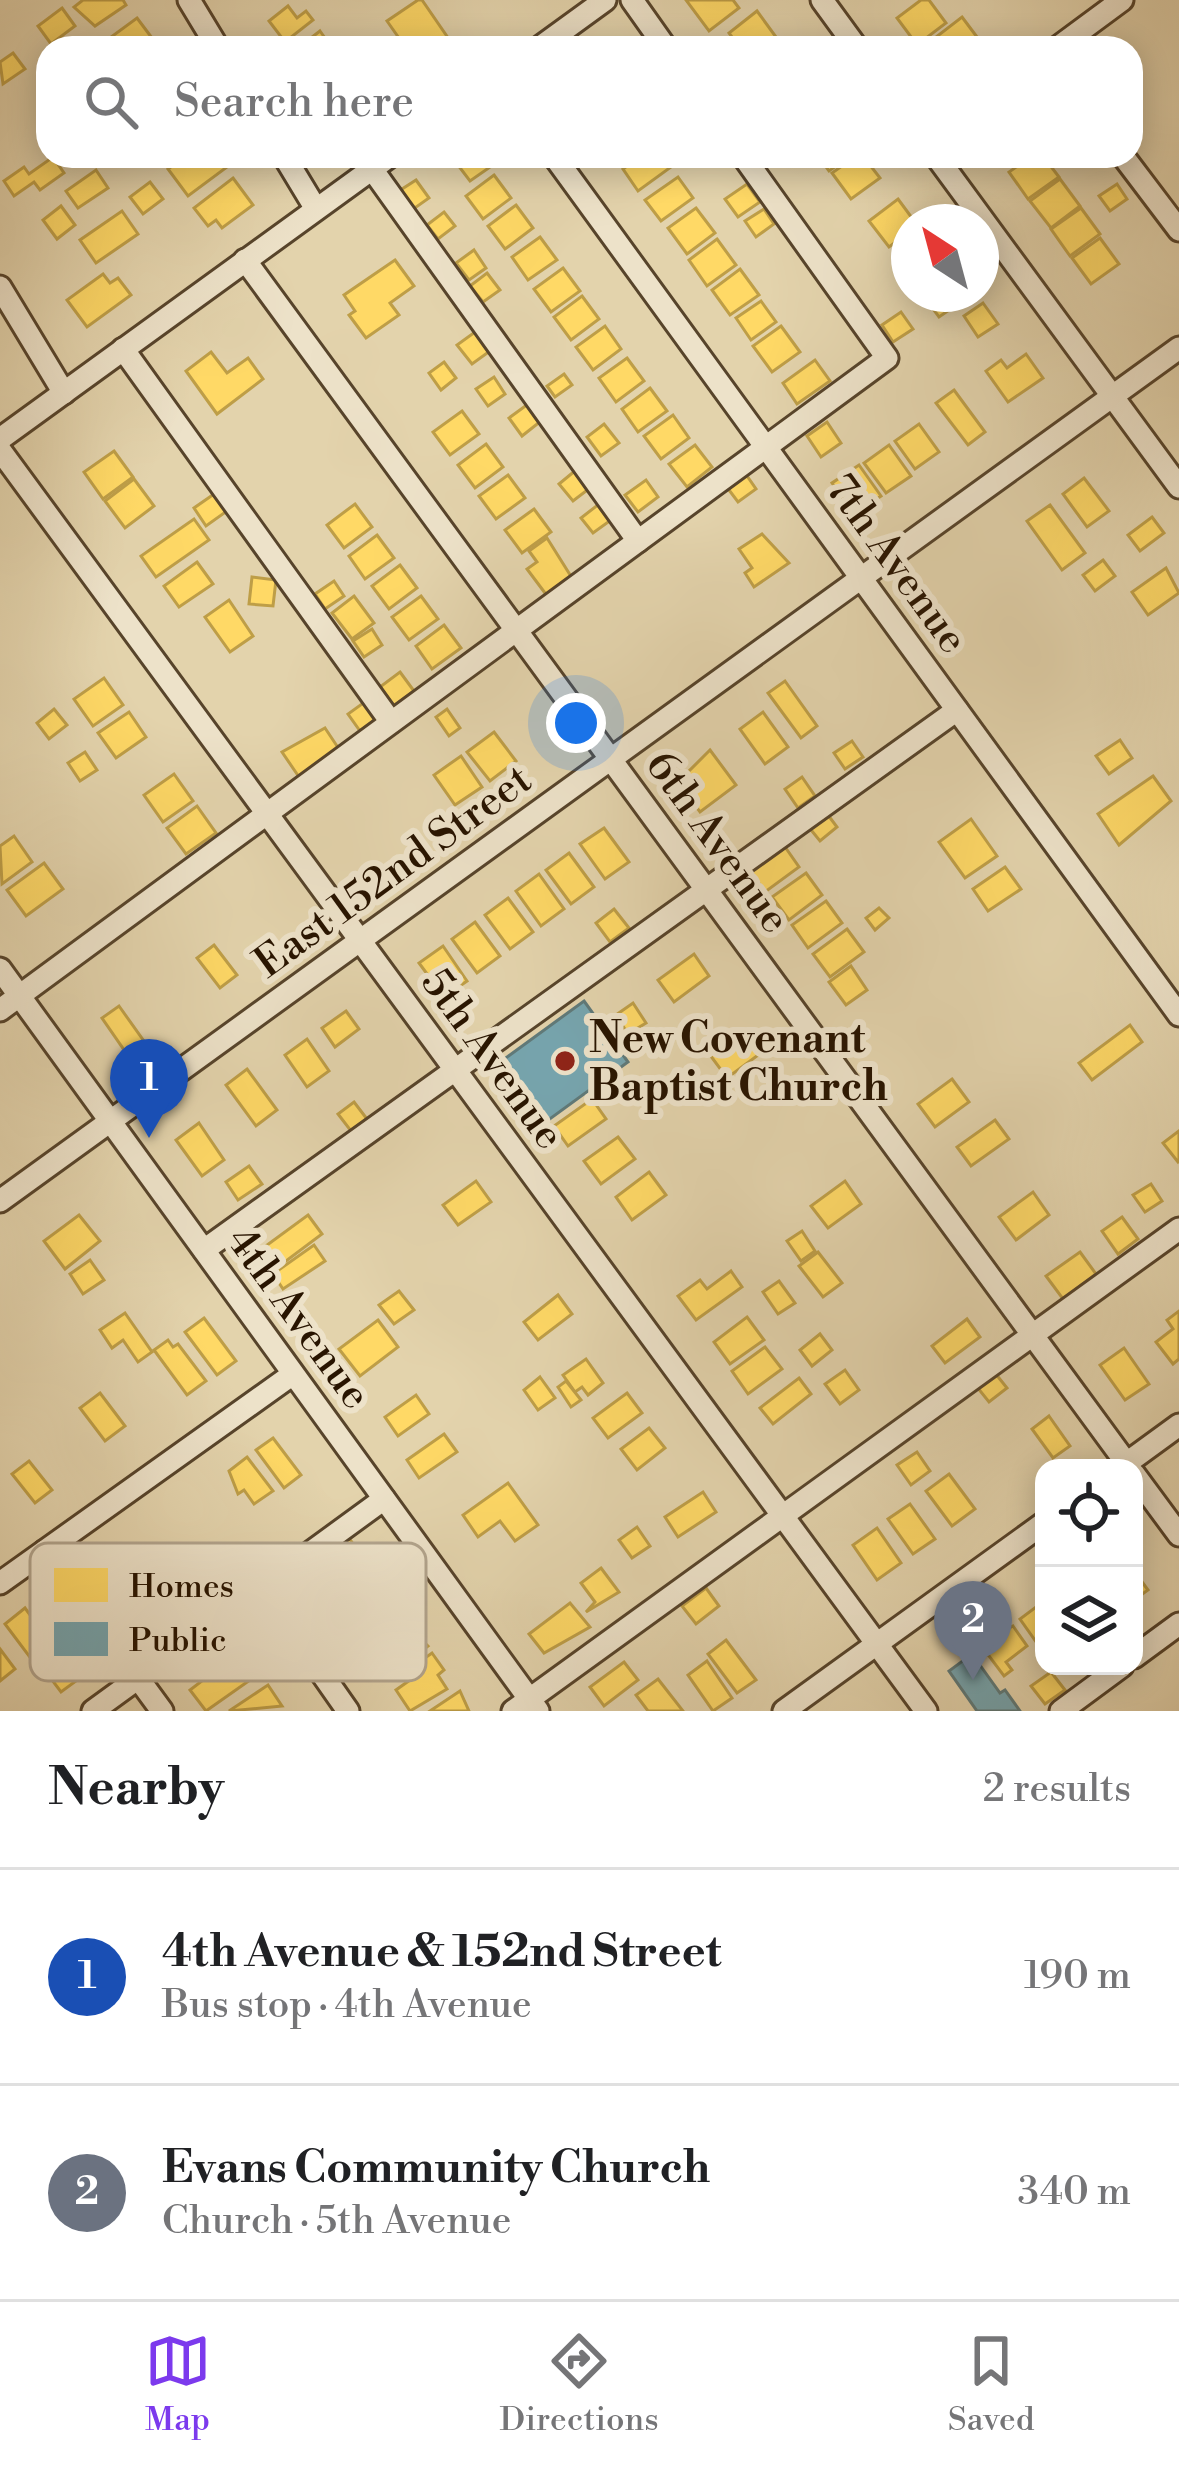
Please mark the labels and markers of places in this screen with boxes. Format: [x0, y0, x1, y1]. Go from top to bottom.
place label: New Covenant Baptist Church [589, 1013, 888, 1114]
pin: 1 [110, 1039, 188, 1138]
marker: New Covenant Baptist Church [552, 1048, 578, 1074]
pin: 2 [934, 1581, 1012, 1680]

